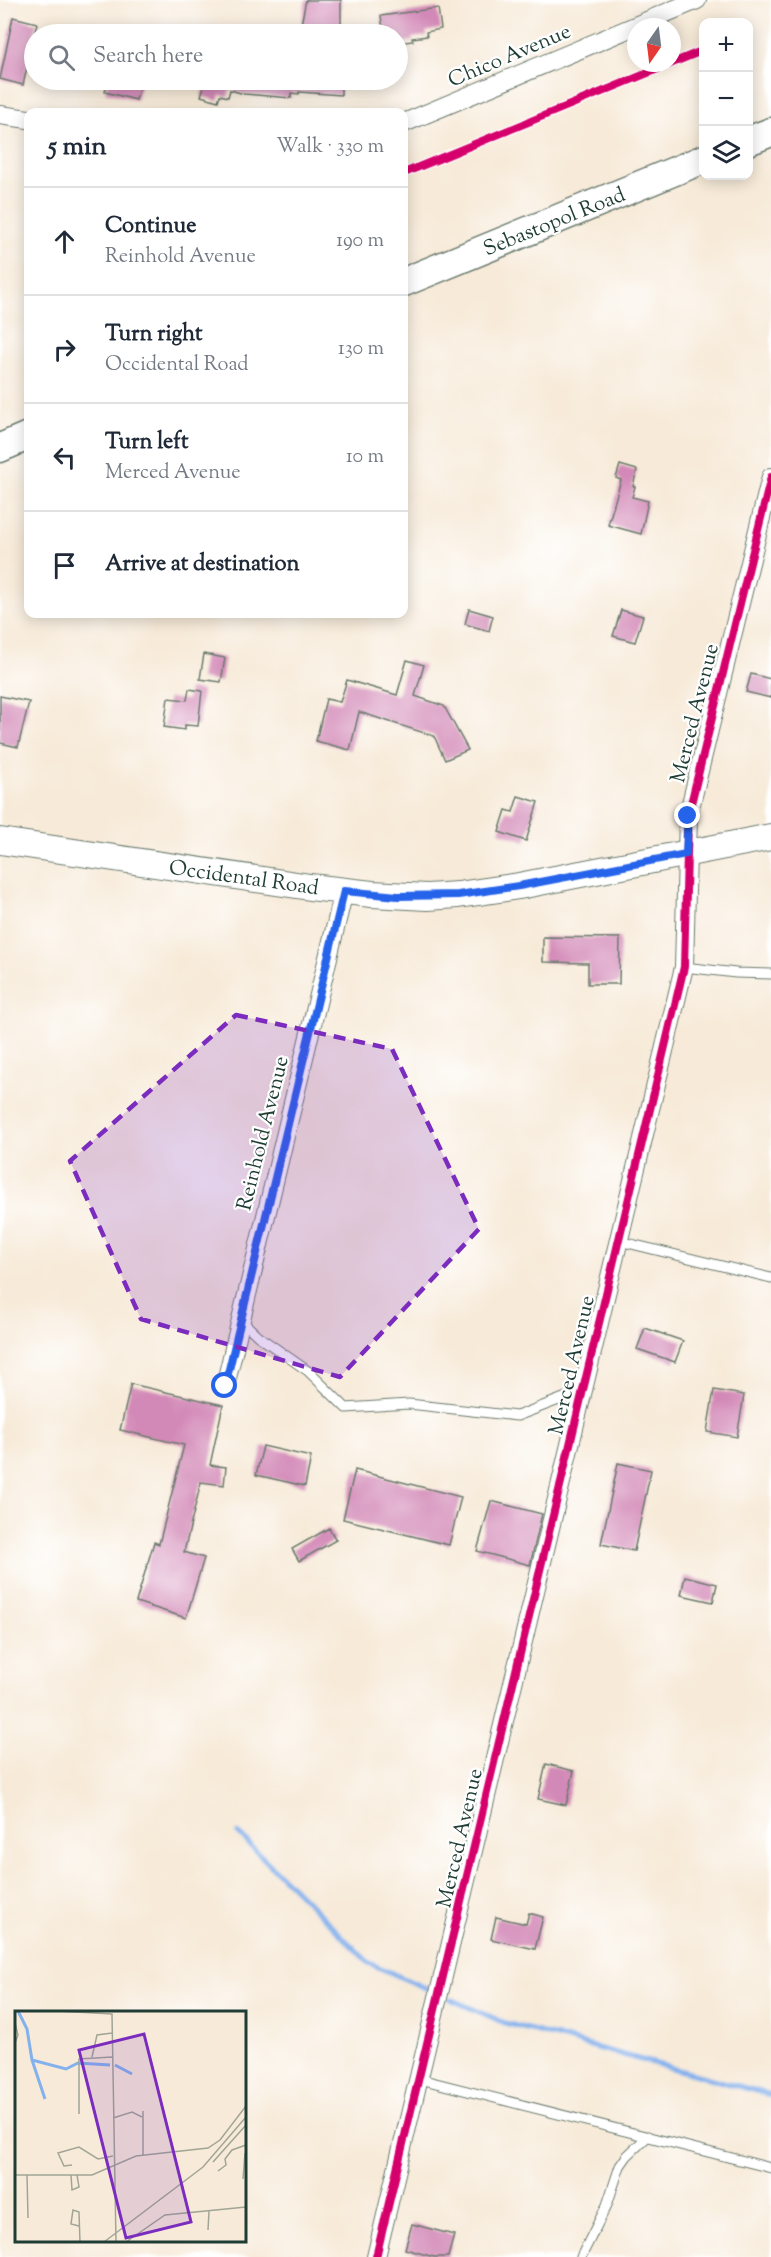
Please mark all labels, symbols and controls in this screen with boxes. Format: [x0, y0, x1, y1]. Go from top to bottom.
street label: Chico Avenue [444, 17, 576, 96]
north arrow [627, 18, 681, 72]
map controls [699, 18, 753, 180]
button: + [699, 18, 753, 72]
search box [24, 24, 408, 90]
icon: search [45, 41, 78, 74]
text: Search here [93, 41, 203, 73]
button: − [699, 72, 753, 126]
button: layers [699, 126, 753, 180]
text: 5 min [48, 129, 107, 166]
text: Walk · 330 m [276, 133, 384, 162]
street label: Sebastopol Road [479, 181, 630, 265]
text: Continue [105, 211, 196, 243]
icon: ahead [48, 225, 81, 258]
text: 190 m [336, 227, 384, 256]
text: Reinhold Avenue [105, 243, 256, 272]
text: Turn right [105, 319, 202, 351]
icon: right [48, 333, 81, 366]
text: 130 m [338, 335, 384, 364]
text: Occidental Road [105, 351, 249, 380]
text: Turn left [105, 427, 188, 459]
icon: left [48, 441, 81, 474]
text: 10 m [346, 443, 384, 472]
text: Merced Avenue [105, 459, 241, 488]
icon: arrive [48, 549, 81, 582]
text: Arrive at destination [105, 549, 300, 581]
street label: Merced Avenue [664, 641, 728, 786]
route end [674, 802, 700, 828]
street label: Occidental Road [167, 854, 321, 904]
street label: Reinhold Avenue [230, 1053, 298, 1214]
street label: Merced Avenue [542, 1293, 604, 1438]
route start [211, 1372, 237, 1398]
street label: Merced Avenue [430, 1766, 492, 1911]
inset map [15, 2011, 246, 2242]

